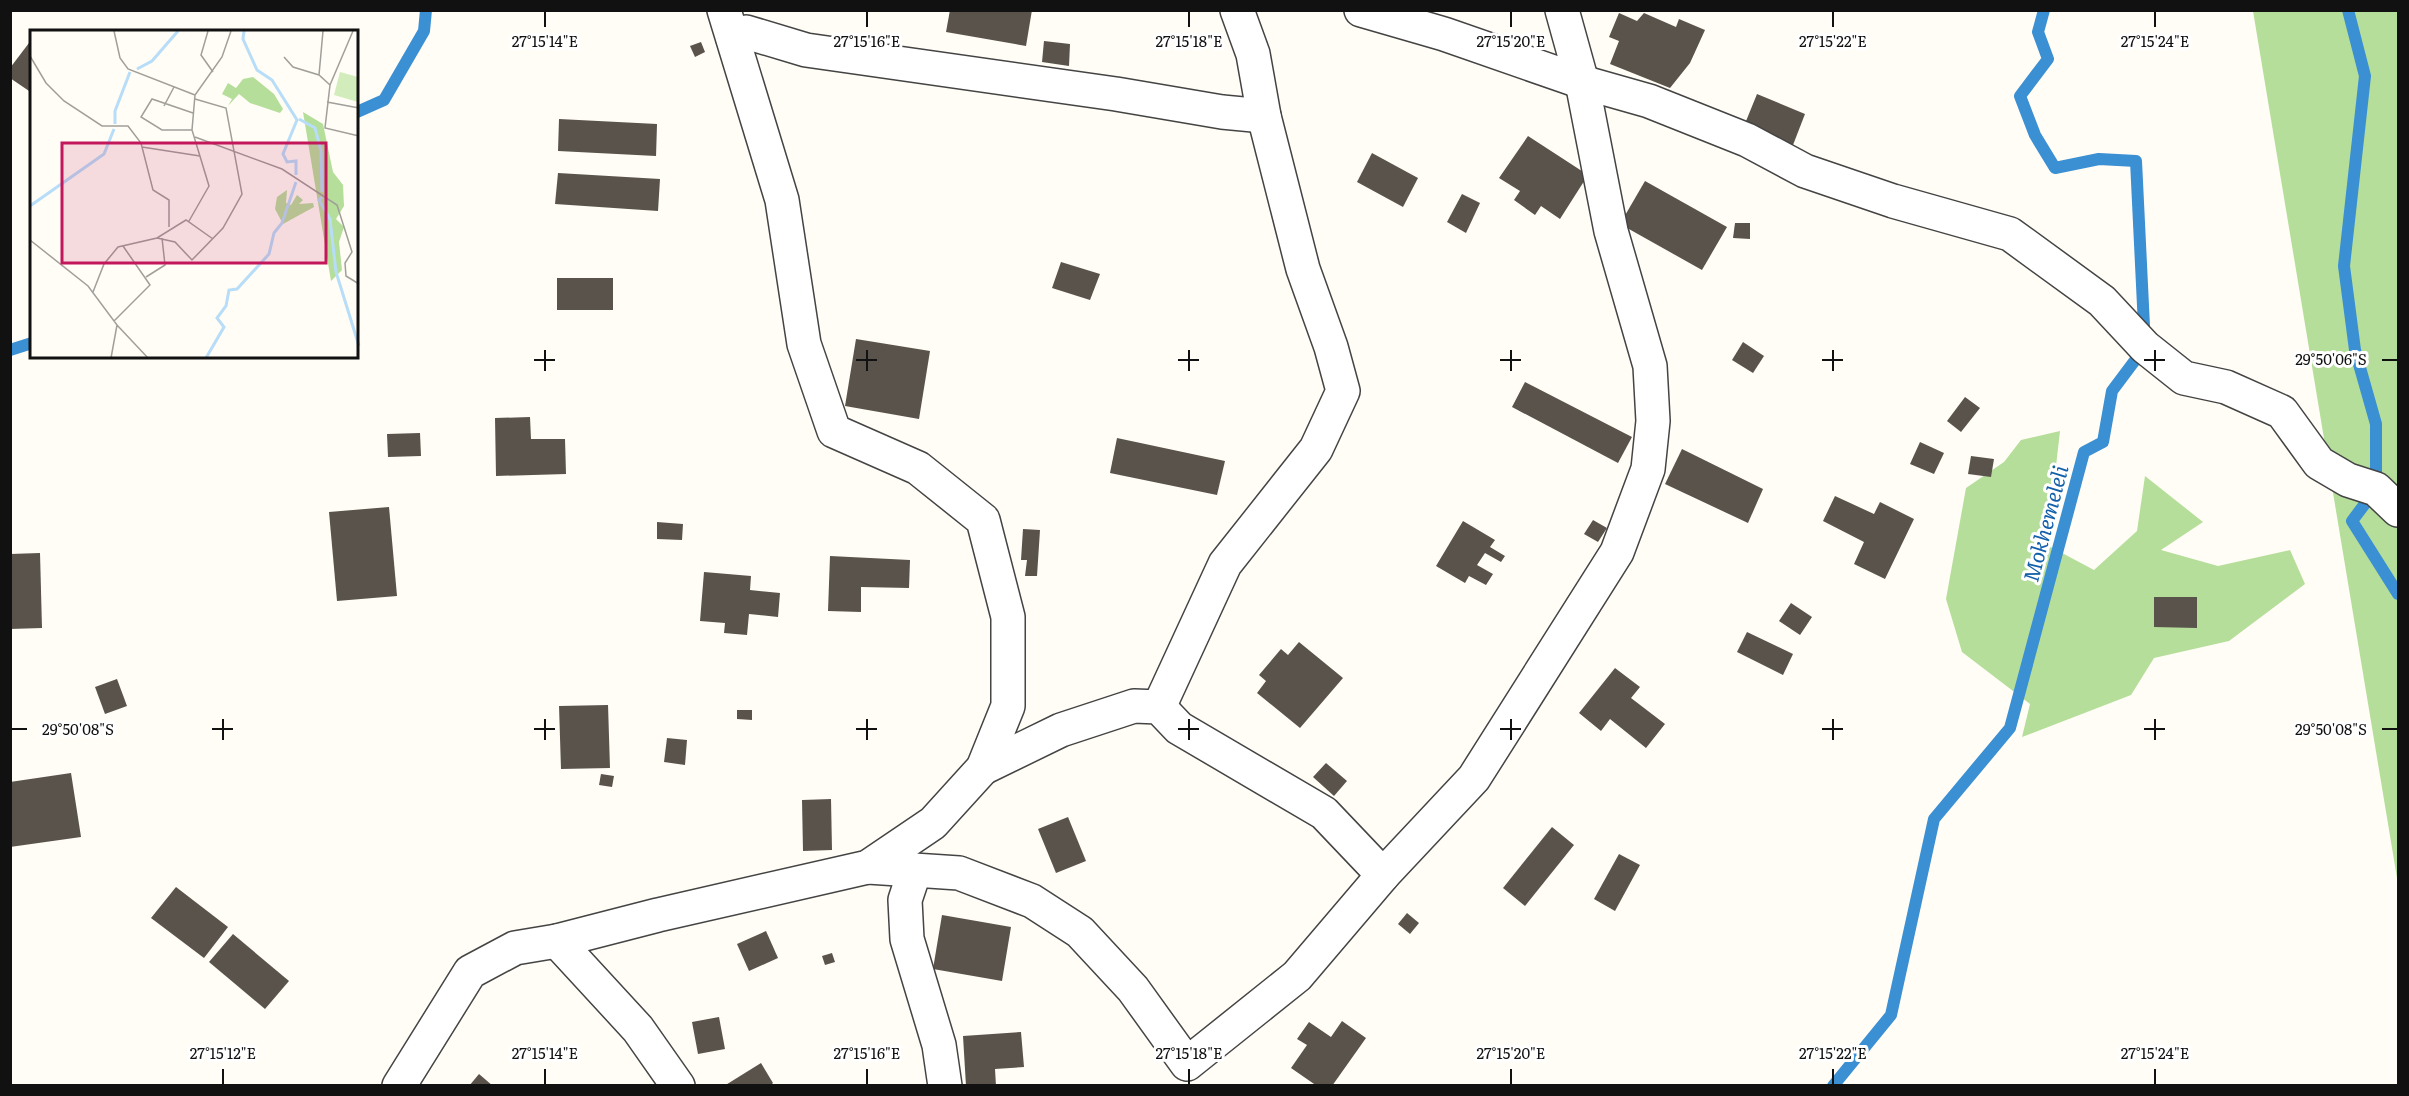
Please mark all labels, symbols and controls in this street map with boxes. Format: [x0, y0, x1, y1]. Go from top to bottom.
text: 27°15'14"E [512, 29, 578, 52]
text: 27°15'16"E [834, 29, 900, 52]
text: 27°15'18"E [1156, 29, 1222, 52]
text: 27°15'20"E [1477, 29, 1545, 52]
text: 27°15'22"E [1799, 29, 1867, 52]
text: 27°15'24"E [2121, 29, 2189, 52]
inset map [30, 30, 358, 358]
text: 29°50'06"S [2295, 347, 2367, 370]
water label: Mokhemeleli [2014, 460, 2075, 585]
text: 29°50'08"S [42, 717, 114, 740]
text: 29°50'08"S [2295, 717, 2367, 740]
text: 27°15'12"E [190, 1041, 256, 1064]
text: 27°15'14"E [512, 1041, 578, 1064]
text: 27°15'16"E [834, 1041, 900, 1064]
text: 27°15'18"E [1156, 1041, 1222, 1064]
text: 27°15'20"E [1477, 1041, 1545, 1064]
text: 27°15'22"E [1799, 1041, 1867, 1064]
text: 27°15'24"E [2121, 1041, 2189, 1064]

